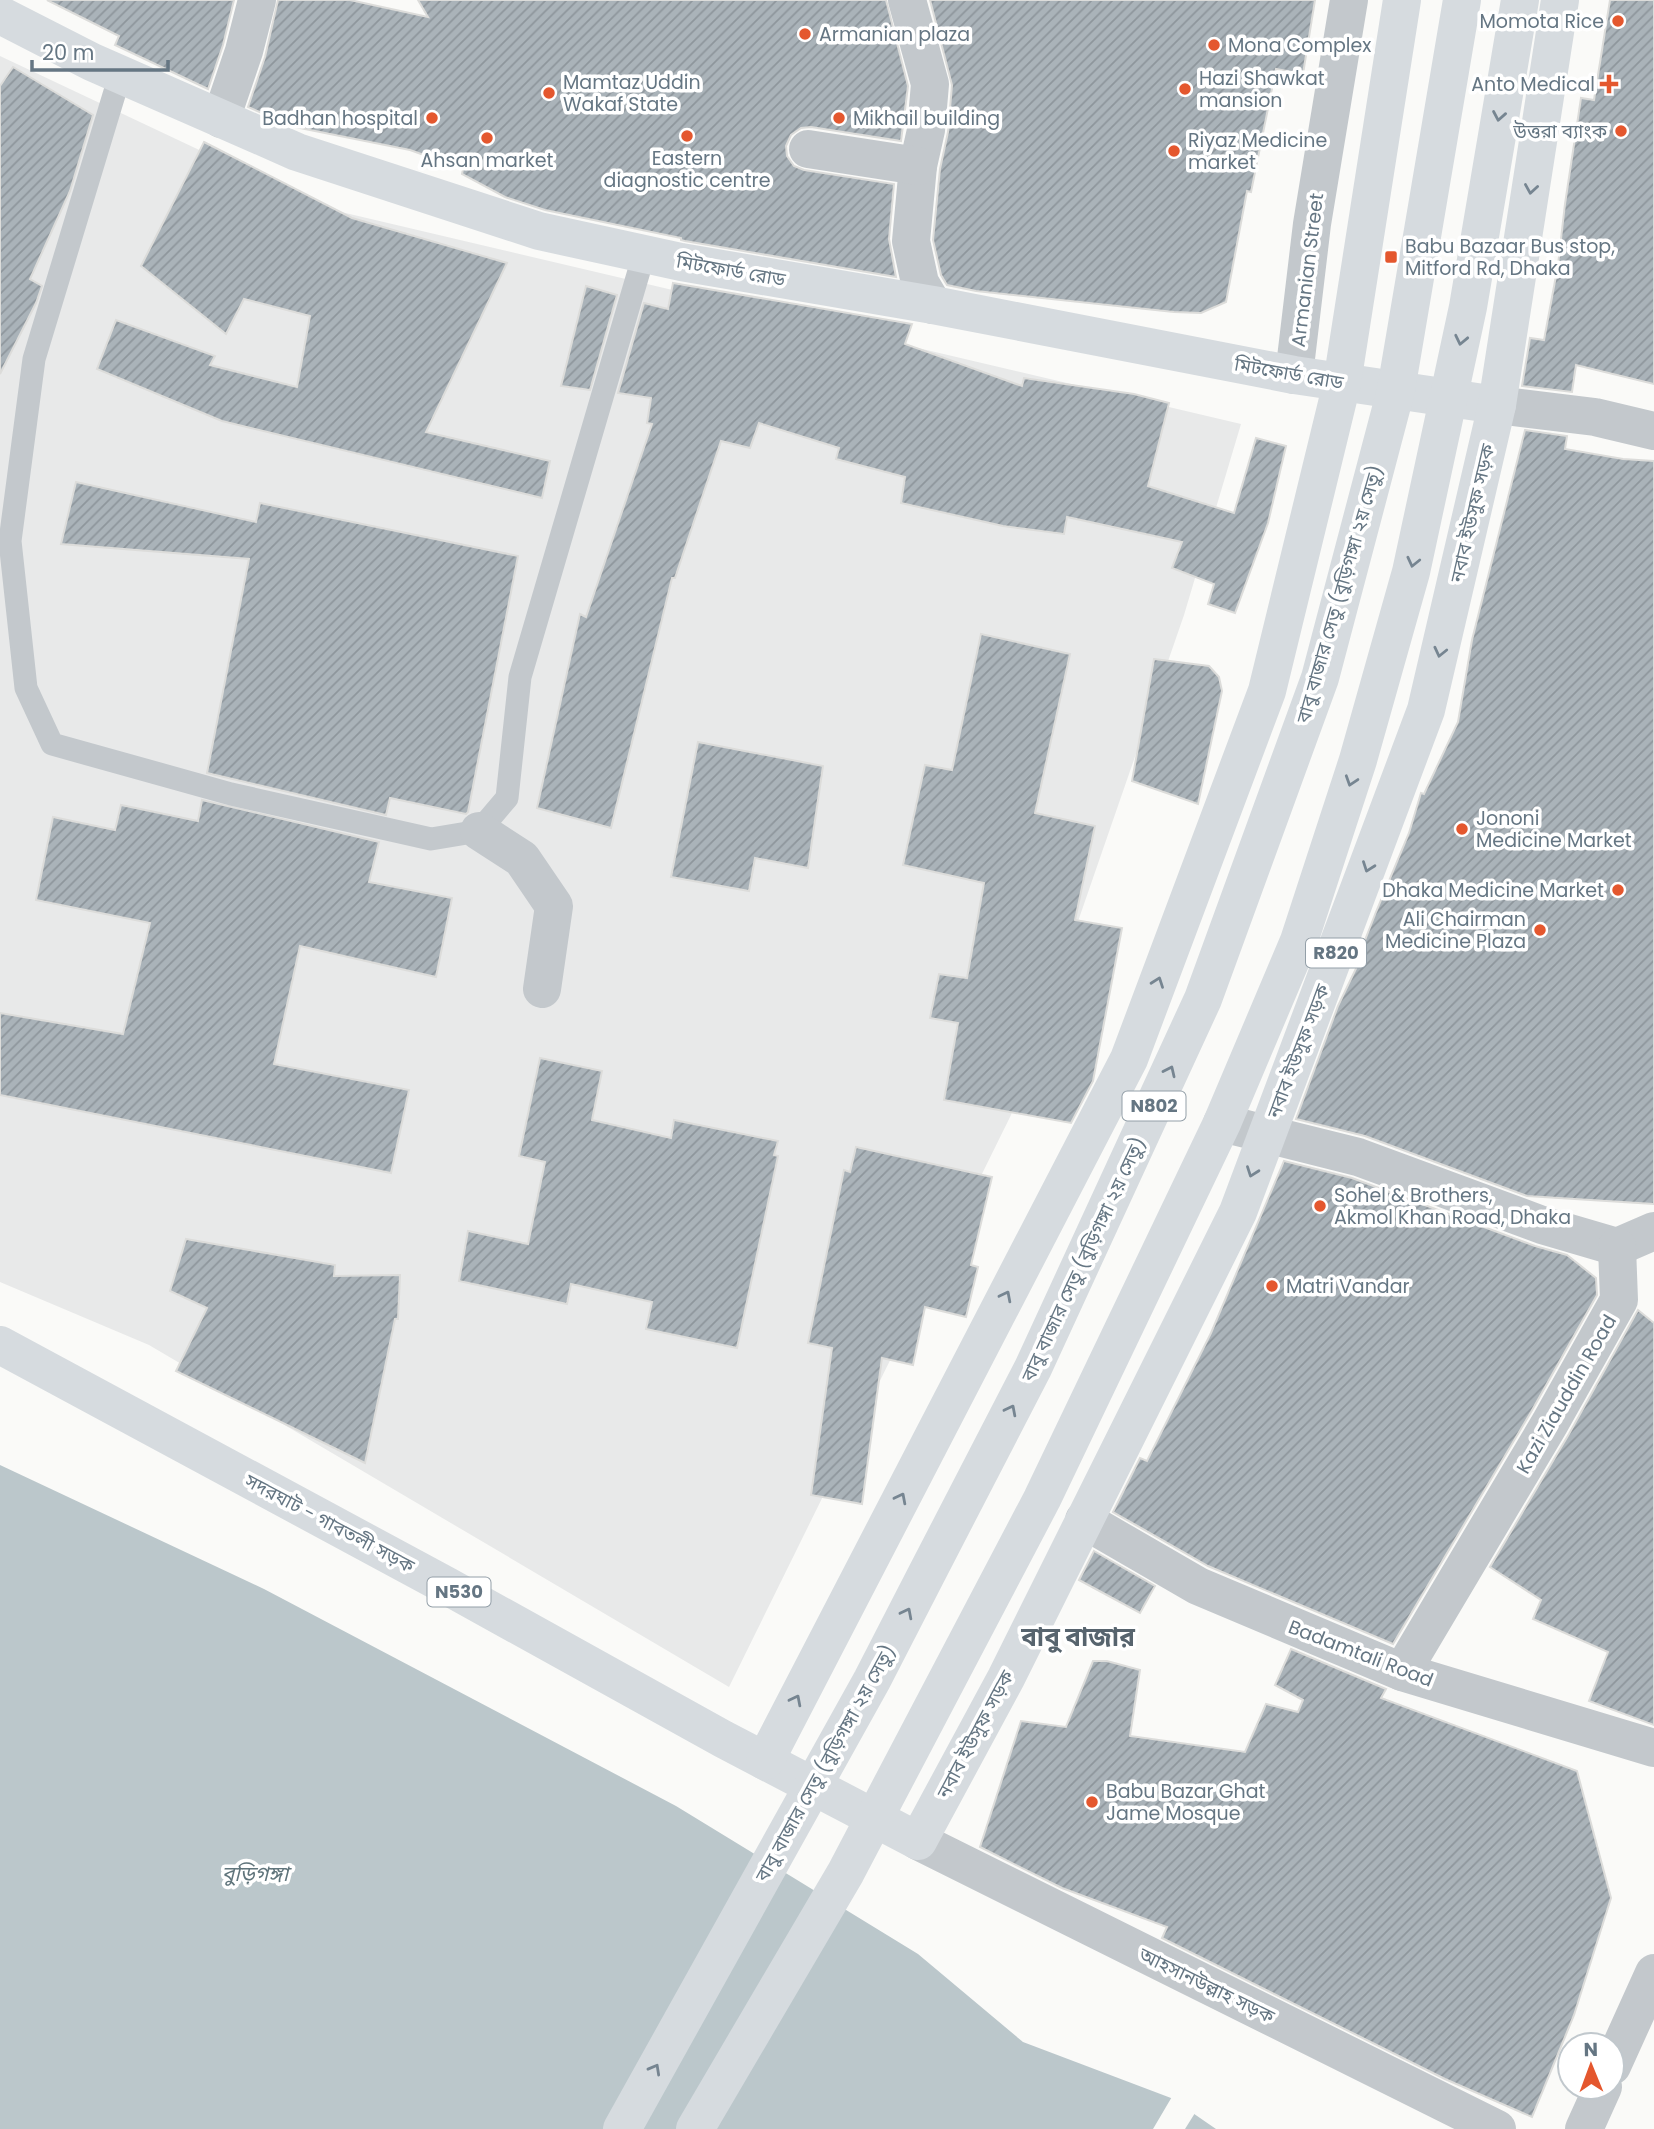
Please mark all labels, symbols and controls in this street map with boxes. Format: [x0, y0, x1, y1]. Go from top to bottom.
place label: Momota Rice [1479, 8, 1604, 35]
marker: Momota Rice [1610, 13, 1626, 29]
place label: Armanian plaza [819, 21, 970, 48]
marker: Armanian plaza [797, 26, 813, 42]
scale bar [32, 28, 168, 72]
place label: Mona Complex [1228, 32, 1371, 59]
marker: Mona Complex [1206, 37, 1222, 53]
text: 20 m [42, 38, 95, 67]
place label: Hazi Shawkat mansion [1199, 65, 1325, 114]
place label: Mamtaz Uddin Wakaf State [563, 69, 701, 118]
place label: Anto Medical [1471, 71, 1595, 98]
marker: Anto Medical [1601, 76, 1617, 92]
marker: Hazi Shawkat mansion [1177, 81, 1193, 97]
marker: Mamtaz Uddin Wakaf State [541, 85, 557, 101]
place label: Badhan hospital [262, 105, 418, 132]
place label: Mikhail building [853, 105, 1000, 132]
one-way arrow [1493, 109, 1508, 121]
marker: Badhan hospital [424, 110, 440, 126]
marker: Mikhail building [831, 110, 847, 126]
place label: উত্তরা ব্যাংক [1512, 118, 1608, 145]
marker: উত্তরা ব্যাংক [1613, 123, 1629, 139]
place label: Riyaz Medicine market [1188, 127, 1327, 176]
marker: Eastern diagnostic centre [679, 128, 695, 144]
marker: Ahsan market [479, 130, 495, 146]
marker: Riyaz Medicine market [1166, 143, 1182, 159]
place label: Eastern diagnostic centre [604, 145, 770, 194]
place label: Ahsan market [421, 147, 554, 174]
one-way arrow [1524, 183, 1539, 194]
street label: Armanian Street [1285, 191, 1330, 349]
place label: Babu Bazaar Bus stop, Mitford Rd, Dhaka [1405, 233, 1615, 282]
street label: মিটফোর্ড রোড [673, 247, 788, 293]
marker: Babu Bazaar Bus stop, Mitford Rd, Dhaka [1383, 249, 1399, 265]
one-way arrow [1455, 334, 1470, 346]
street label: মিটফোর্ড রোড [1231, 350, 1346, 396]
street label: নবাব ইউসুফ সড়ক [1443, 441, 1502, 586]
street label: বাবু বাজার সেতু (বুড়িগঙ্গা ২য় সেতু) [1289, 462, 1389, 727]
one-way arrow [1407, 556, 1421, 568]
one-way arrow [1433, 646, 1448, 658]
one-way arrow [1345, 774, 1359, 787]
place label: Jononi Medicine Market [1476, 805, 1632, 854]
marker: Jononi Medicine Market [1454, 821, 1470, 837]
one-way arrow [1362, 861, 1376, 873]
place label: Dhaka Medicine Market [1382, 877, 1604, 904]
marker: Dhaka Medicine Market [1610, 882, 1626, 898]
place label: Ali Chairman Medicine Plaza [1385, 906, 1526, 955]
marker: Ali Chairman Medicine Plaza [1532, 922, 1548, 938]
road number: R820 [1306, 938, 1366, 968]
one-way arrow [1150, 976, 1164, 988]
street label: নবাব ইউসুফ সড়ক [1260, 980, 1337, 1123]
one-way arrow [1162, 1066, 1176, 1079]
road number: N802 [1122, 1092, 1186, 1120]
street label: বাবু বাজার সেতু (বুড়িগঙ্গা ২য় সেতু) [1014, 1132, 1152, 1387]
one-way arrow [1247, 1165, 1261, 1177]
place label: Sohel & Brothers, Akmol Khan Road, Dhaka [1334, 1182, 1571, 1231]
marker: Sohel & Brothers, Akmol Khan Road, Dhaka [1312, 1198, 1328, 1214]
place label: Matri Vandar [1286, 1273, 1410, 1300]
marker: Matri Vandar [1264, 1278, 1280, 1294]
one-way arrow [998, 1291, 1012, 1304]
street label: Kazi Ziauddin Road [1510, 1310, 1623, 1479]
one-way arrow [1003, 1405, 1016, 1418]
street label: সদরঘাট - গাবতলী সড়ক [239, 1467, 420, 1580]
one-way arrow [893, 1493, 907, 1505]
road number: N530 [428, 1577, 490, 1606]
one-way arrow [898, 1608, 912, 1620]
street label: Badamtali Road [1284, 1613, 1437, 1694]
district label: বাবু বাজার [1020, 1619, 1135, 1655]
street label: বাবু বাজার সেতু (বুড়িগঙ্গা ২য় সেতু) [748, 1640, 902, 1888]
street label: নবাব ইউসুফ সড়ক [930, 1665, 1021, 1804]
one-way arrow [788, 1695, 802, 1707]
place label: Babu Bazar Ghat Jame Mosque [1106, 1778, 1265, 1827]
marker: Babu Bazar Ghat Jame Mosque [1084, 1794, 1100, 1810]
water label: বুড়িগঙ্গা [222, 1859, 293, 1888]
street label: আহসানউল্লাহ সড়ক [1134, 1941, 1280, 2030]
north arrow [1556, 2031, 1626, 2101]
text: N [1583, 2036, 1598, 2063]
one-way arrow [647, 2064, 660, 2077]

